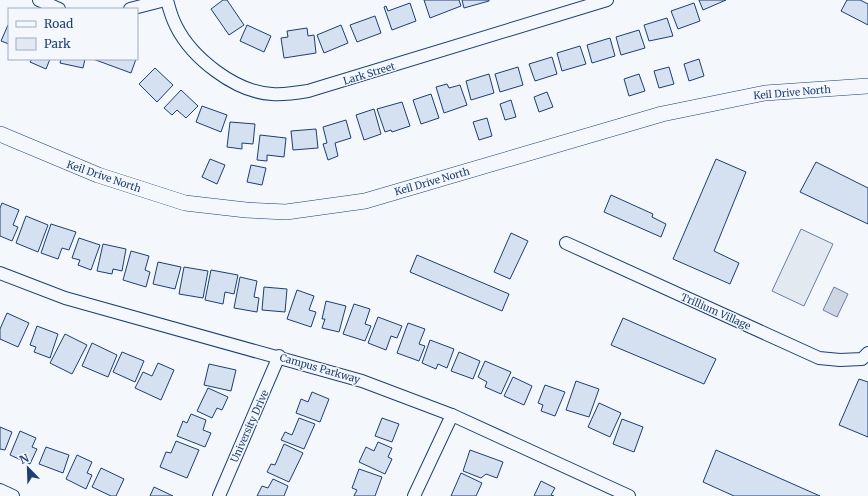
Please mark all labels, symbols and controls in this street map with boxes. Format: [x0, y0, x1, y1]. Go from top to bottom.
legend [8, 8, 138, 60]
text: Road [44, 16, 73, 31]
text: Park [44, 36, 71, 51]
street label: Lark Street [342, 59, 397, 88]
street label: Keil Drive North [753, 83, 832, 102]
street label: Keil Drive North [65, 158, 143, 195]
street label: Keil Drive North [393, 164, 472, 198]
street label: Trillium Village [679, 290, 753, 333]
street label: Campus Parkway [278, 351, 362, 386]
street label: University Drive [228, 388, 271, 465]
north arrow [8, 448, 48, 488]
text: N [17, 451, 31, 467]

